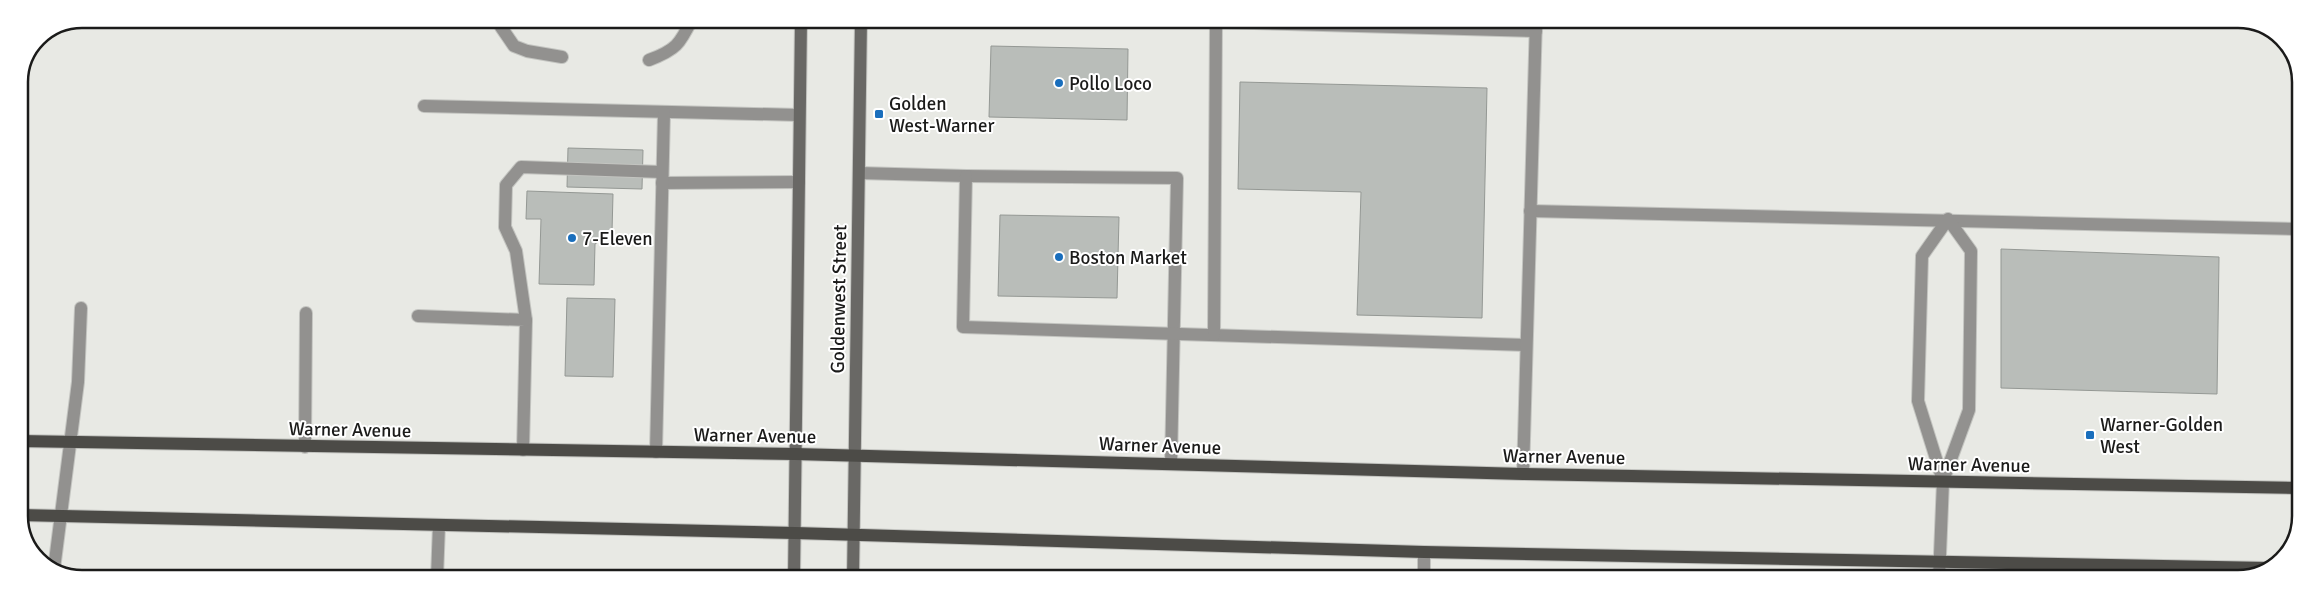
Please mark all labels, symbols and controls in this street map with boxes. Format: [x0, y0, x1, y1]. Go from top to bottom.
place label: Pollo Loco [1069, 72, 1152, 96]
marker: Pollo Loco [1053, 77, 1065, 89]
place label: Golden West-Warner [889, 92, 994, 138]
marker: Golden West-Warner [873, 108, 885, 120]
street label: Goldenwest Street [826, 224, 852, 374]
place label: 7-Eleven [582, 227, 653, 251]
marker: 7-Eleven [566, 232, 578, 244]
place label: Boston Market [1069, 246, 1187, 270]
marker: Boston Market [1053, 251, 1065, 263]
place label: Warner-Golden West [2100, 413, 2223, 459]
street label: Warner Avenue [289, 417, 411, 443]
street label: Warner Avenue [694, 423, 816, 449]
marker: Warner-Golden West [2084, 429, 2096, 441]
street label: Warner Avenue [1098, 432, 1222, 460]
street label: Warner Avenue [1503, 444, 1625, 470]
street label: Warner Avenue [1908, 452, 2030, 478]

